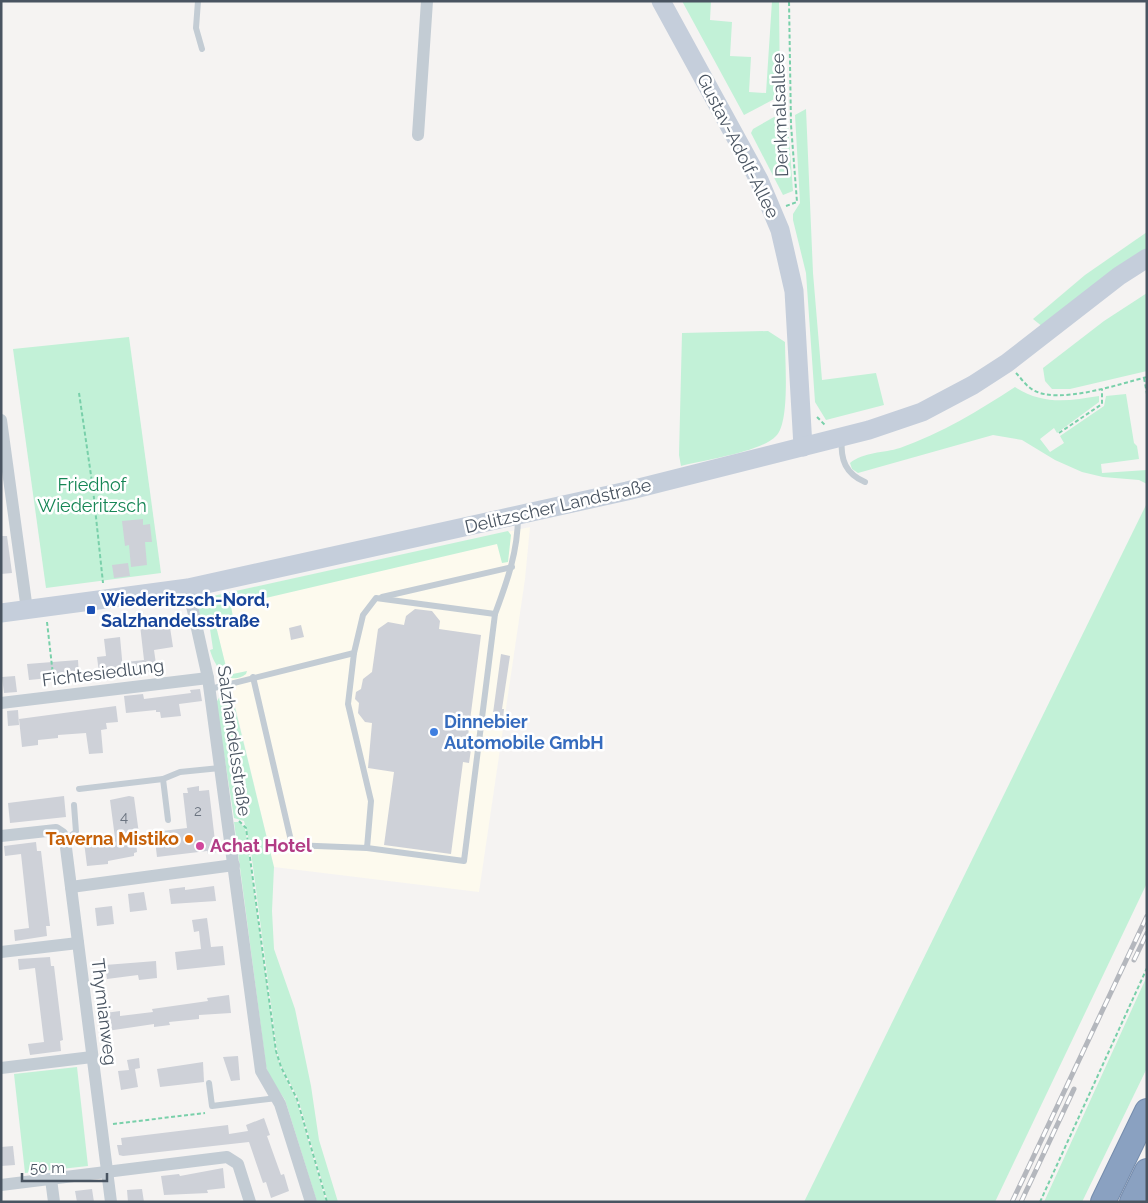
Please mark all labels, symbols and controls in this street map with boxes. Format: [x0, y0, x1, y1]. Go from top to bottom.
street label: Denkmalsallee [767, 52, 792, 177]
street label: Gustav-Adolf-Allee [693, 70, 784, 222]
park label: Friedhof Wiederitzsch [37, 474, 147, 516]
street label: Delitzscher Landstraße [463, 474, 654, 537]
place label: Wiederitzsch-Nord, Salzhandelsstraße [101, 589, 270, 631]
marker: Wiederitzsch-Nord, Salzhandelsstraße [85, 604, 97, 616]
street label: Fichtesiedlung [41, 655, 165, 690]
street label: Salzhandelsstraße [214, 664, 256, 818]
place label: Dinnebier Automobile GmbH [444, 711, 604, 753]
marker: Dinnebier Automobile GmbH [428, 726, 440, 738]
house number: 2 [194, 802, 202, 820]
house number: 4 [120, 808, 128, 826]
place label: Taverna Mistiko [46, 828, 179, 849]
marker: Taverna Mistiko [183, 833, 195, 845]
place label: Achat Hotel [210, 835, 312, 856]
marker: Achat Hotel [194, 840, 206, 852]
street label: Thymianweg [88, 957, 121, 1067]
scale bar [22, 1150, 108, 1182]
text: 50 m [30, 1159, 65, 1177]

